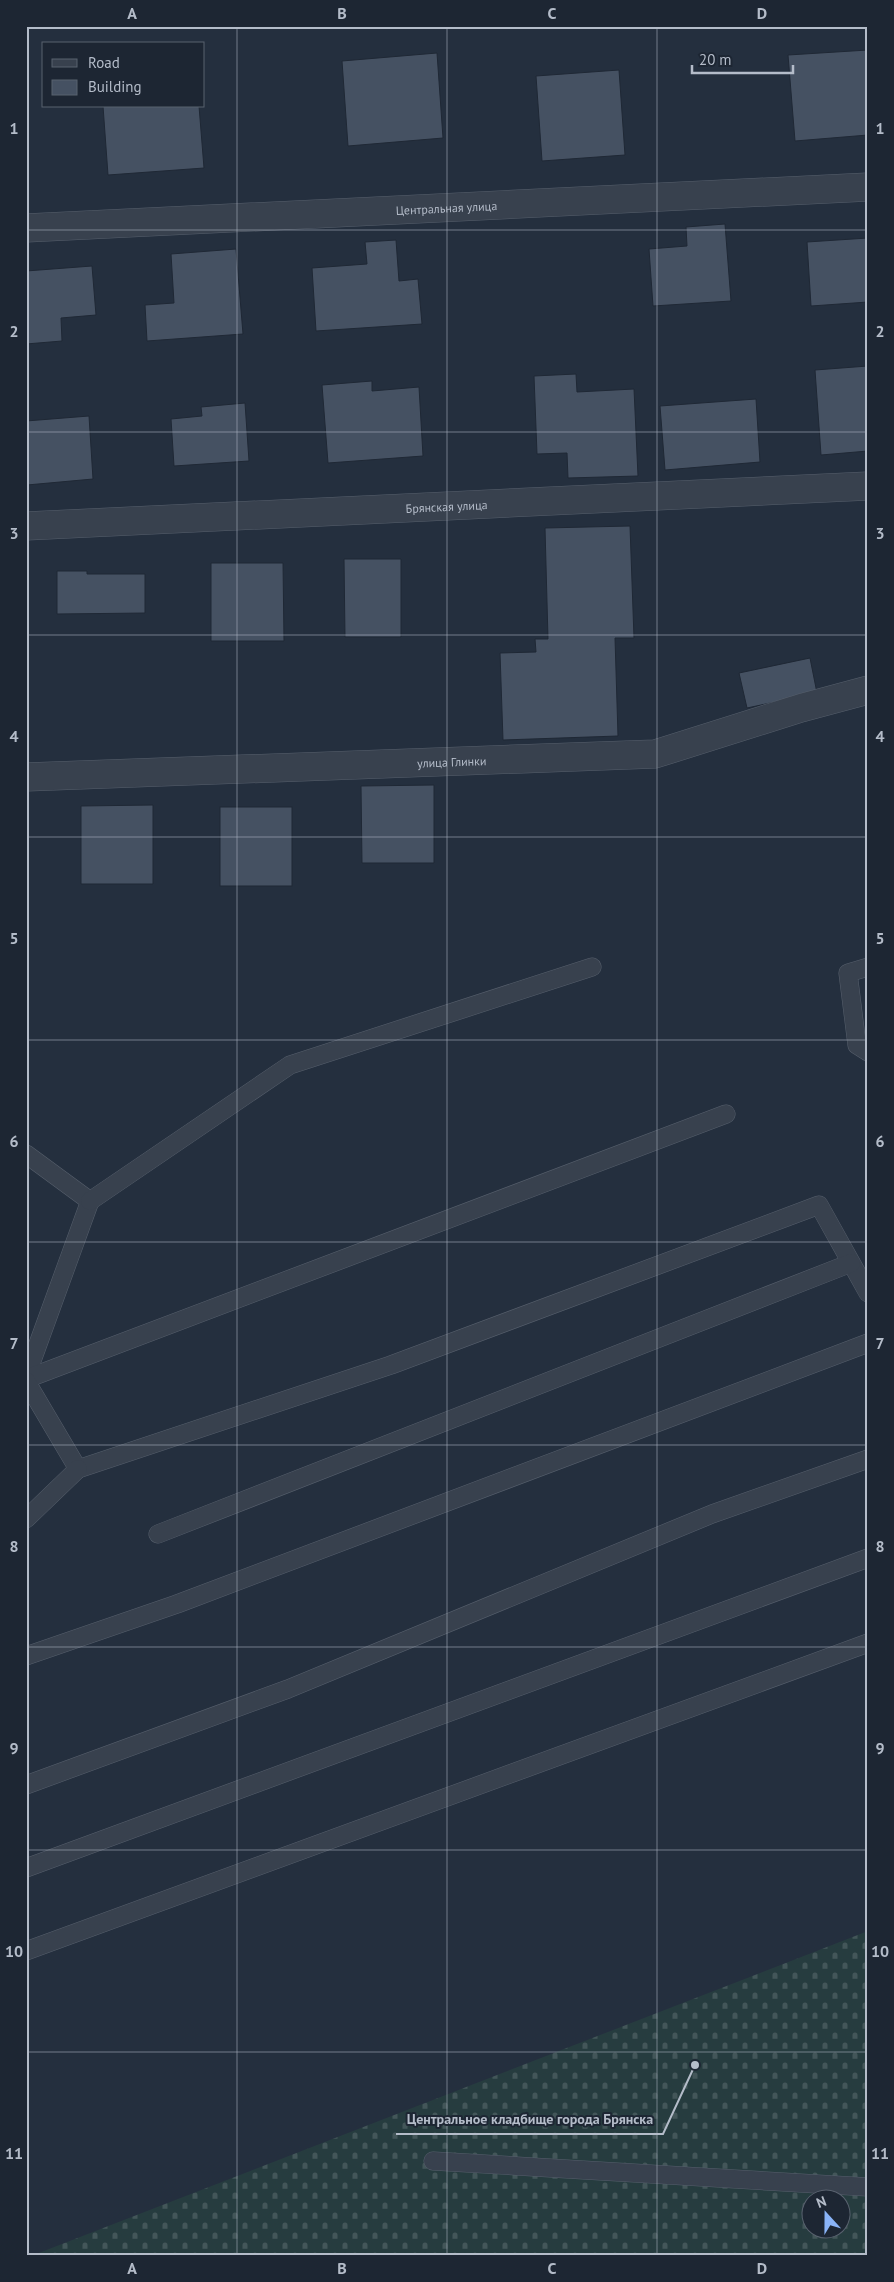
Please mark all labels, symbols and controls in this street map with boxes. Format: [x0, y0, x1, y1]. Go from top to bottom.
text: A [127, 3, 137, 23]
text: B [337, 3, 347, 23]
text: C [548, 3, 557, 23]
text: D [757, 3, 767, 23]
legend [42, 42, 205, 108]
scale bar [692, 42, 793, 74]
text: 20 m [699, 50, 732, 69]
text: Road [88, 53, 120, 72]
text: Building [88, 77, 142, 96]
text: 1 [9, 118, 19, 138]
text: 1 [875, 118, 885, 138]
street label: Центральная улица [396, 198, 498, 217]
text: 2 [9, 321, 19, 341]
text: 2 [875, 321, 885, 341]
street label: Брянская улица [405, 497, 488, 515]
text: 3 [9, 523, 19, 543]
text: 3 [875, 523, 885, 543]
text: 4 [9, 726, 19, 746]
text: 4 [875, 726, 885, 746]
street label: улица Глинки [417, 753, 487, 770]
text: 5 [9, 928, 19, 948]
text: 5 [875, 928, 885, 948]
text: 6 [9, 1131, 19, 1151]
text: 6 [875, 1131, 885, 1151]
text: 7 [9, 1333, 19, 1353]
text: 7 [875, 1333, 885, 1353]
text: 8 [9, 1536, 19, 1556]
text: 8 [875, 1536, 885, 1556]
text: 9 [9, 1738, 19, 1758]
text: 9 [875, 1738, 885, 1758]
text: 10 [5, 1941, 23, 1961]
text: 10 [871, 1941, 889, 1961]
callout: Центральное кладбище города Брянска [396, 2105, 663, 2134]
text: Центральное кладбище города Брянска [407, 2110, 653, 2128]
text: 11 [5, 2143, 23, 2163]
text: 11 [871, 2143, 889, 2163]
north arrow [802, 2190, 852, 2240]
text: N [814, 2192, 829, 2212]
text: A [127, 2258, 137, 2278]
text: B [337, 2258, 347, 2278]
text: C [548, 2258, 557, 2278]
text: D [757, 2258, 767, 2278]

